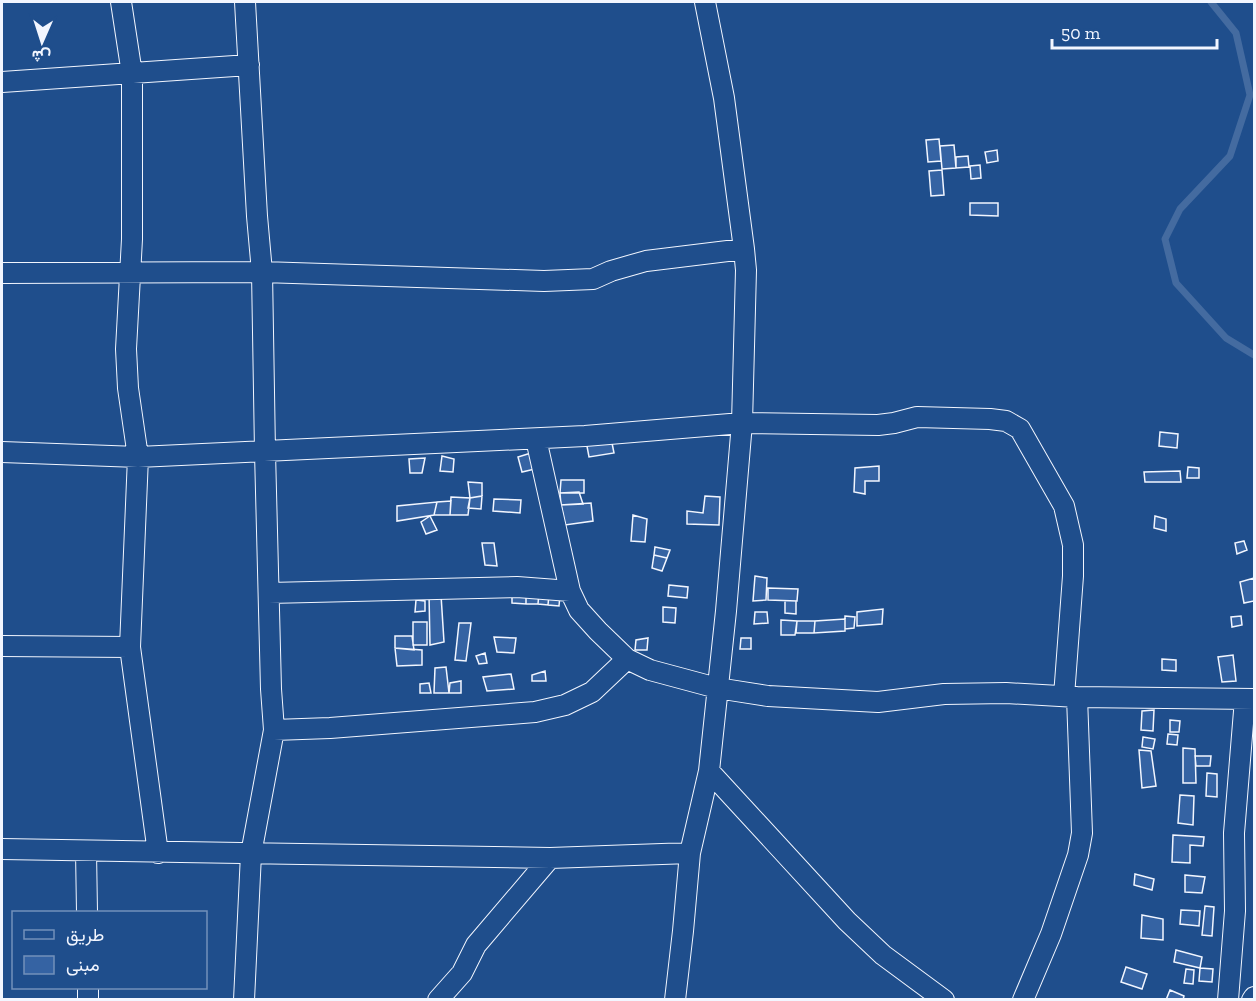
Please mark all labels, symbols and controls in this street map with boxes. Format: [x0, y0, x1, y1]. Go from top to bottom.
north arrow [12, 12, 72, 72]
scale bar [1052, 12, 1217, 50]
text: 50 m [1061, 22, 1101, 44]
text: ش [31, 46, 51, 66]
legend [12, 911, 207, 989]
text: طريق [66, 924, 104, 946]
text: مبنى [66, 954, 100, 976]

